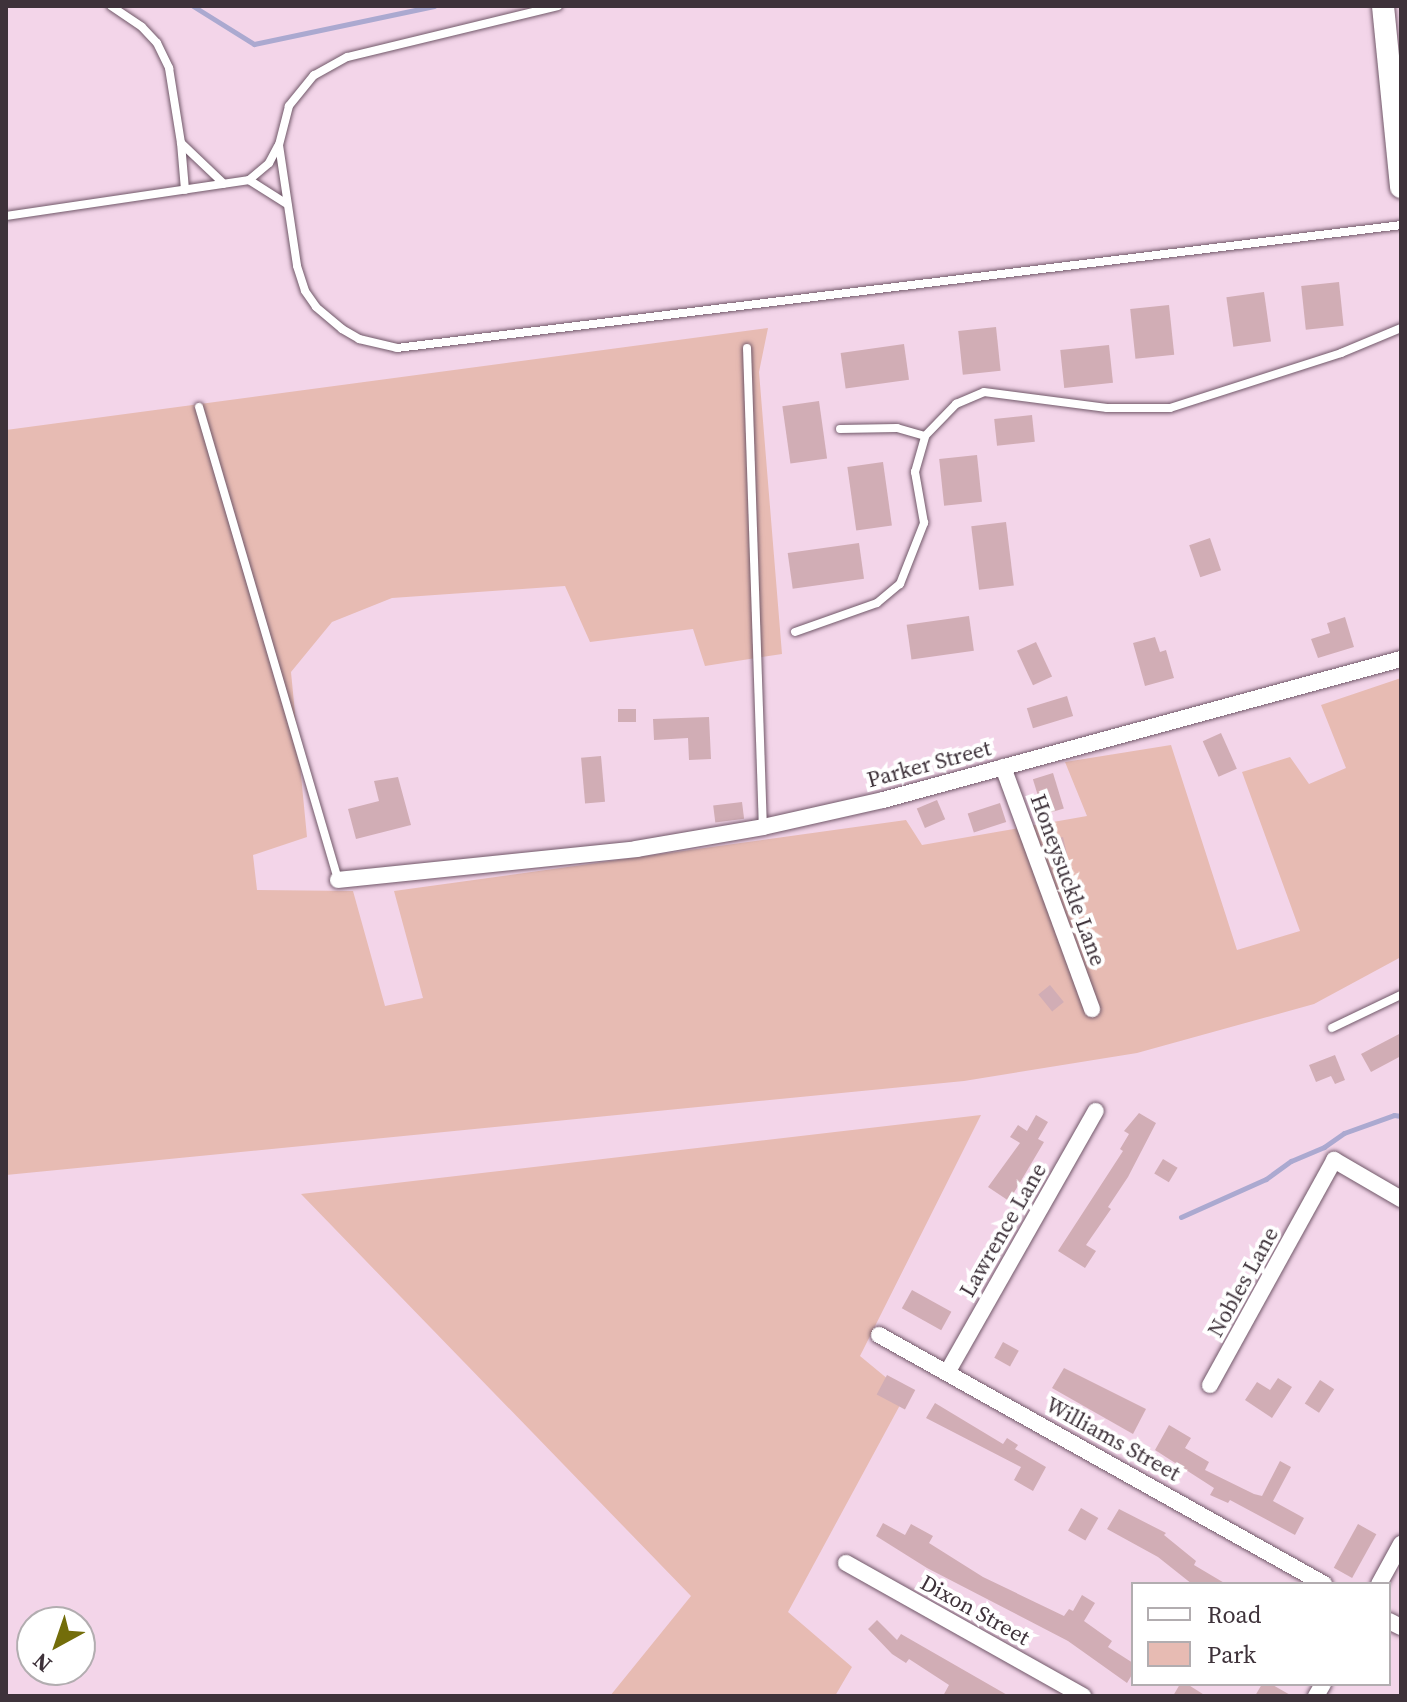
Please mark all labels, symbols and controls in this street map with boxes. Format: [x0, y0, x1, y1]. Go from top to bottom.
street label: Parker Street [864, 735, 994, 793]
street label: Honeysuckle Lane [1025, 791, 1111, 969]
street label: Lawrence Lane [954, 1158, 1052, 1302]
street label: Nobles Lane [1202, 1222, 1284, 1342]
street label: Williams Street [1041, 1391, 1185, 1487]
street label: Dixon Street [916, 1569, 1034, 1651]
legend [1131, 1582, 1391, 1686]
text: Road [1207, 1598, 1261, 1631]
north arrow [16, 1606, 96, 1686]
text: Park [1207, 1638, 1256, 1671]
text: N [26, 1646, 58, 1679]

